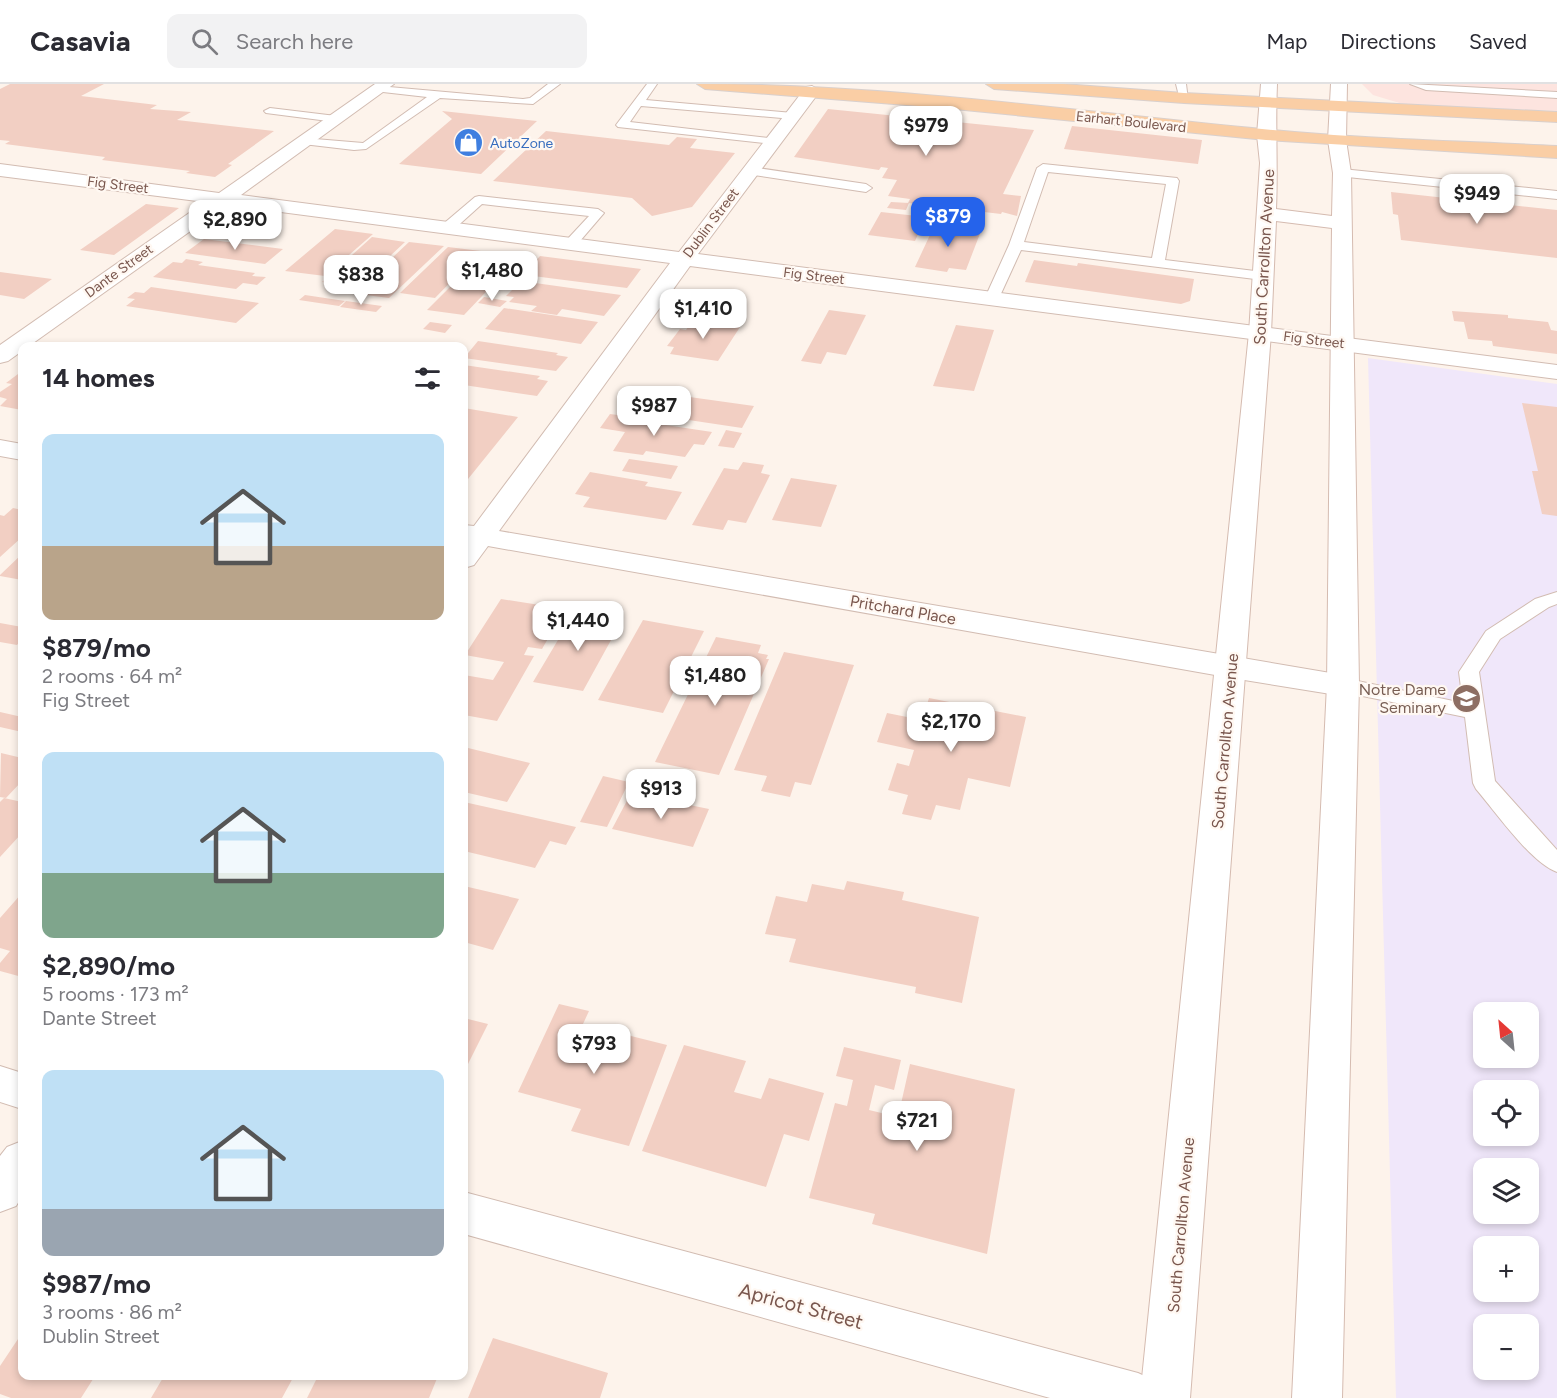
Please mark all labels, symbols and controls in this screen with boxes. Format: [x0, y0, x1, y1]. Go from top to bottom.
search box [167, 14, 587, 68]
text: Casavia [30, 24, 131, 58]
icon: search [188, 25, 221, 58]
text: Search here [236, 28, 353, 55]
text: Map [1266, 29, 1307, 54]
text: Directions [1340, 29, 1436, 54]
text: Saved [1469, 29, 1527, 54]
pin: $979 [890, 106, 962, 157]
street label: Earhart Boulevard [1075, 108, 1187, 136]
text: $979 [903, 113, 949, 137]
shop icon: AutoZone [453, 127, 485, 159]
place label: AutoZone [490, 135, 554, 152]
street label: South Carrollton Avenue [1250, 168, 1278, 345]
street label: Fig Street [86, 173, 150, 197]
pin: $949 [1441, 174, 1513, 225]
text: $949 [1454, 181, 1500, 205]
street label: Dublin Street [679, 185, 743, 261]
pin: $879 [912, 197, 984, 248]
pin: $2,890 [186, 200, 284, 251]
text: $879 [925, 204, 971, 228]
text: $2,890 [203, 207, 267, 231]
street label: Dante Street [82, 241, 156, 301]
pin: $1,480 [443, 251, 541, 302]
pin: $838 [325, 255, 397, 306]
text: $1,480 [461, 258, 523, 282]
text: $838 [338, 262, 384, 286]
street label: Fig Street [782, 264, 846, 288]
pin: $1,410 [654, 289, 752, 340]
text: $1,410 [674, 296, 732, 320]
street label: Fig Street [1282, 328, 1346, 352]
text: 14 homes [42, 362, 155, 394]
icon: filters [411, 362, 444, 395]
pin: $987 [618, 386, 690, 437]
text: $987 [631, 393, 677, 417]
icon: home [189, 473, 297, 581]
street label: Pritchard Place [849, 591, 958, 629]
pin: $1,440 [529, 601, 627, 652]
text: $1,440 [547, 608, 609, 632]
text: $879/mo [42, 632, 151, 664]
street label: South Carrollton Avenue [1208, 652, 1242, 830]
pin: $1,480 [666, 656, 764, 707]
text: $1,480 [684, 663, 746, 687]
text: 2 rooms · 64 m² [42, 664, 182, 688]
place label: Notre Dame Seminary [1359, 680, 1447, 717]
school or university icon: Notre Dame Seminary [1451, 682, 1483, 714]
text: Fig Street [42, 688, 130, 712]
pin: $2,170 [902, 702, 1000, 753]
text: $2,170 [921, 709, 981, 733]
pin: $913 [625, 769, 697, 820]
text: $913 [640, 776, 682, 800]
icon: home [189, 791, 297, 899]
text: $2,890/mo [42, 950, 175, 982]
text: 5 rooms · 173 m² [42, 982, 189, 1006]
north arrow [1473, 1002, 1539, 1068]
map controls [1473, 1002, 1539, 1380]
text: Dante Street [42, 1006, 157, 1030]
pin: $793 [558, 1024, 630, 1075]
text: $793 [572, 1031, 616, 1055]
button: locate [1473, 1080, 1539, 1146]
pin: $721 [881, 1101, 953, 1152]
text: $721 [896, 1108, 938, 1132]
icon: home [189, 1109, 297, 1217]
street label: South Carrollton Avenue [1164, 1136, 1198, 1314]
button: layers [1473, 1158, 1539, 1224]
button: + [1473, 1236, 1539, 1302]
text: $987/mo [42, 1268, 151, 1300]
street label: Apricot Street [736, 1278, 866, 1334]
text: 3 rooms · 86 m² [42, 1300, 182, 1324]
button: − [1473, 1314, 1539, 1380]
text: Dublin Street [42, 1324, 160, 1348]

